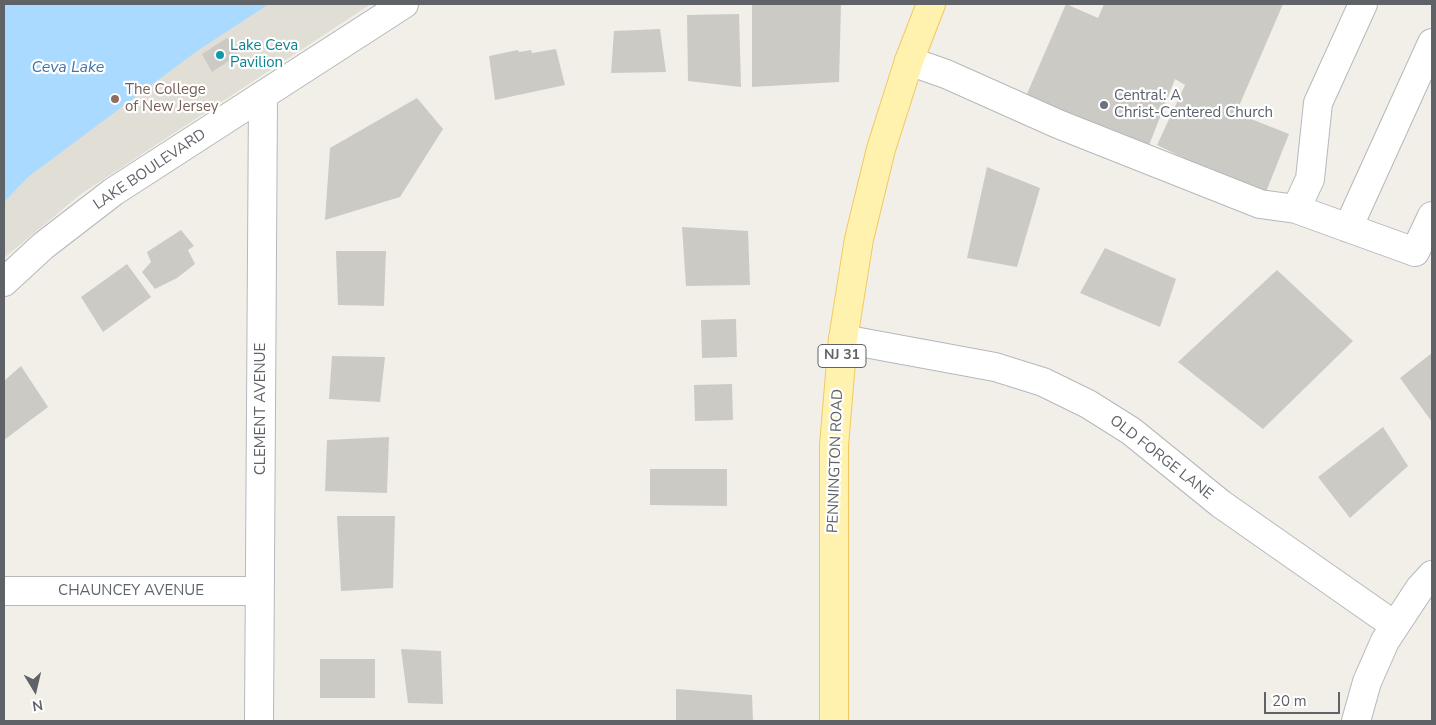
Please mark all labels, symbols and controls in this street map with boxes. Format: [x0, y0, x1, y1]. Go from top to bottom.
place label: Lake Ceva Pavilion [230, 37, 298, 72]
marker: Lake Ceva Pavilion [214, 49, 226, 61]
water label: Ceva Lake [32, 58, 104, 78]
place label: The College of New Jersey [125, 81, 219, 116]
place label: Central: A Christ-Centered Church [1114, 87, 1273, 122]
marker: The College of New Jersey [109, 93, 121, 105]
marker: Central: A Christ-Centered Church [1098, 99, 1110, 111]
street label: LAKE BOULEVARD [90, 126, 210, 214]
street label: CLEMENT AVENUE [252, 343, 270, 475]
road number: NJ 31 [818, 344, 866, 368]
street label: PENNINGTON ROAD [824, 389, 848, 533]
street label: OLD FORGE LANE [1106, 412, 1216, 504]
street label: CHAUNCEY AVENUE [58, 582, 204, 600]
north arrow [10, 665, 60, 715]
scale bar [1266, 682, 1342, 714]
text: 20 m [1272, 691, 1307, 711]
text: N [31, 695, 44, 716]

